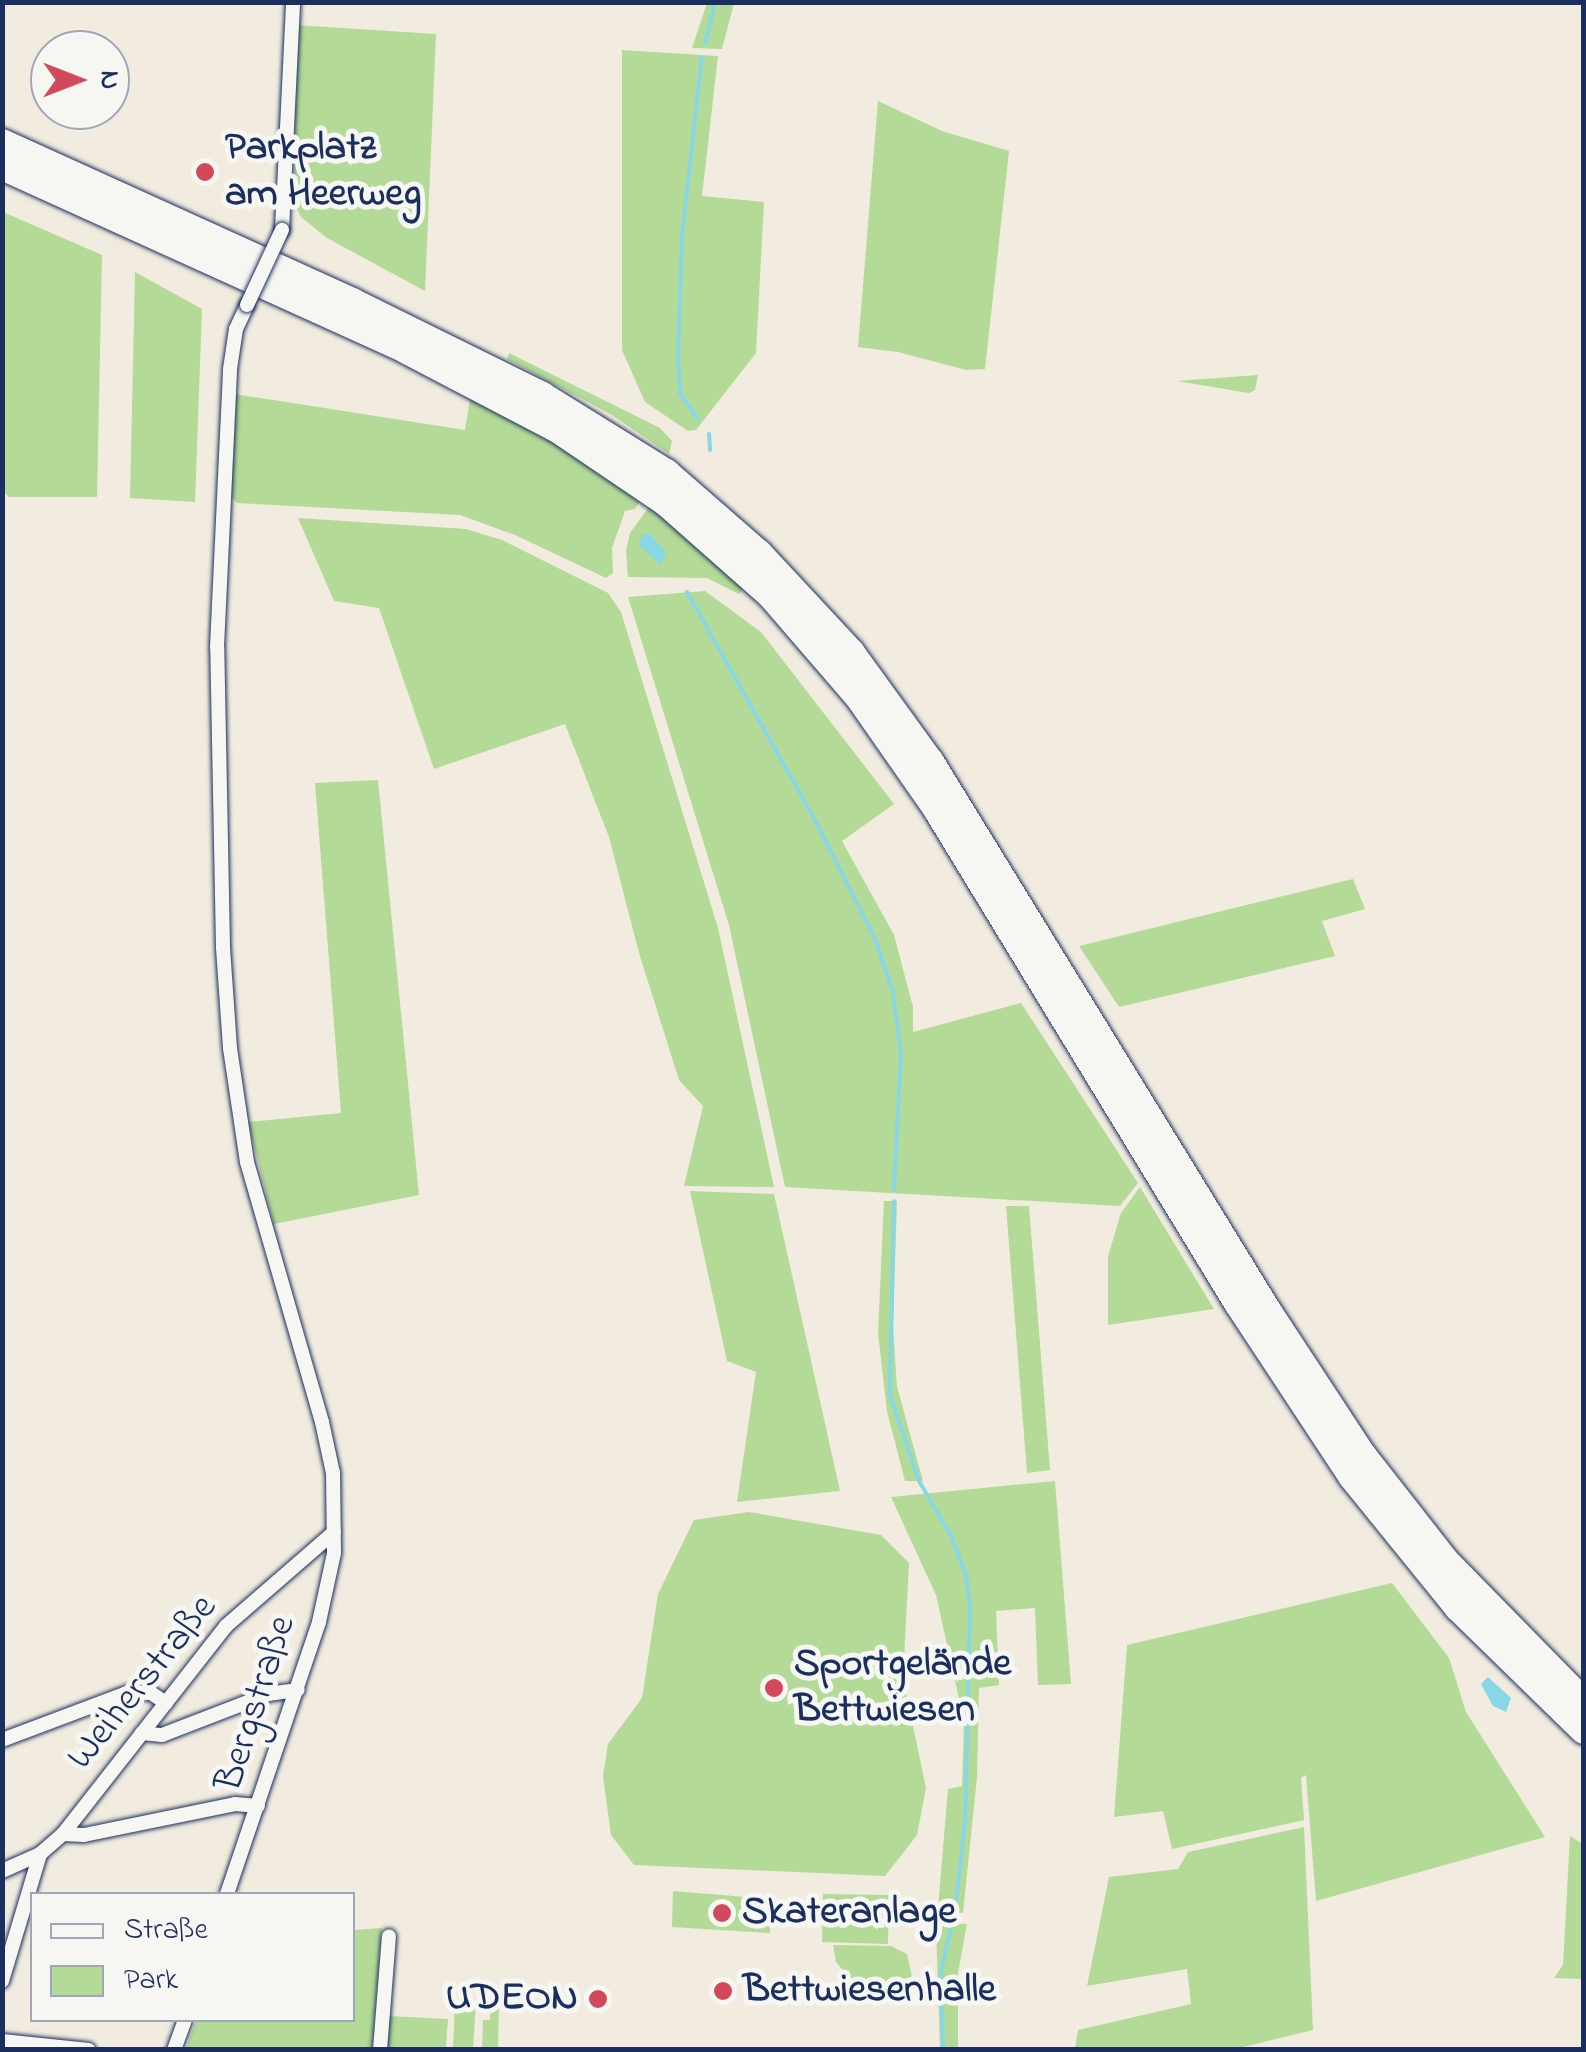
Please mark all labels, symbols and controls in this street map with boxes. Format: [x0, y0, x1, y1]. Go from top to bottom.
north arrow [30, 30, 130, 130]
text: N [88, 71, 129, 89]
place label: Parkplatz am Heerweg [225, 125, 421, 219]
marker: Parkplatz am Heerweg [194, 161, 216, 183]
street label: Weiherstraße [58, 1585, 228, 1781]
street label: Bergstraße [206, 1610, 308, 1798]
place label: Sportgelände Bettwiesen [794, 1641, 1011, 1735]
marker: Sportgelände Bettwiesen [763, 1677, 785, 1699]
place label: Skateranlage [742, 1889, 956, 1937]
legend [30, 1892, 355, 2022]
marker: Skateranlage [711, 1902, 733, 1924]
text: Straße [124, 1909, 208, 1953]
text: Park [124, 1959, 178, 2003]
place label: Bettwiesenhalle [743, 1967, 996, 2015]
place label: UDEON [446, 1975, 578, 2023]
marker: Bettwiesenhalle [712, 1980, 734, 2002]
marker: UDEON [587, 1988, 609, 2010]

